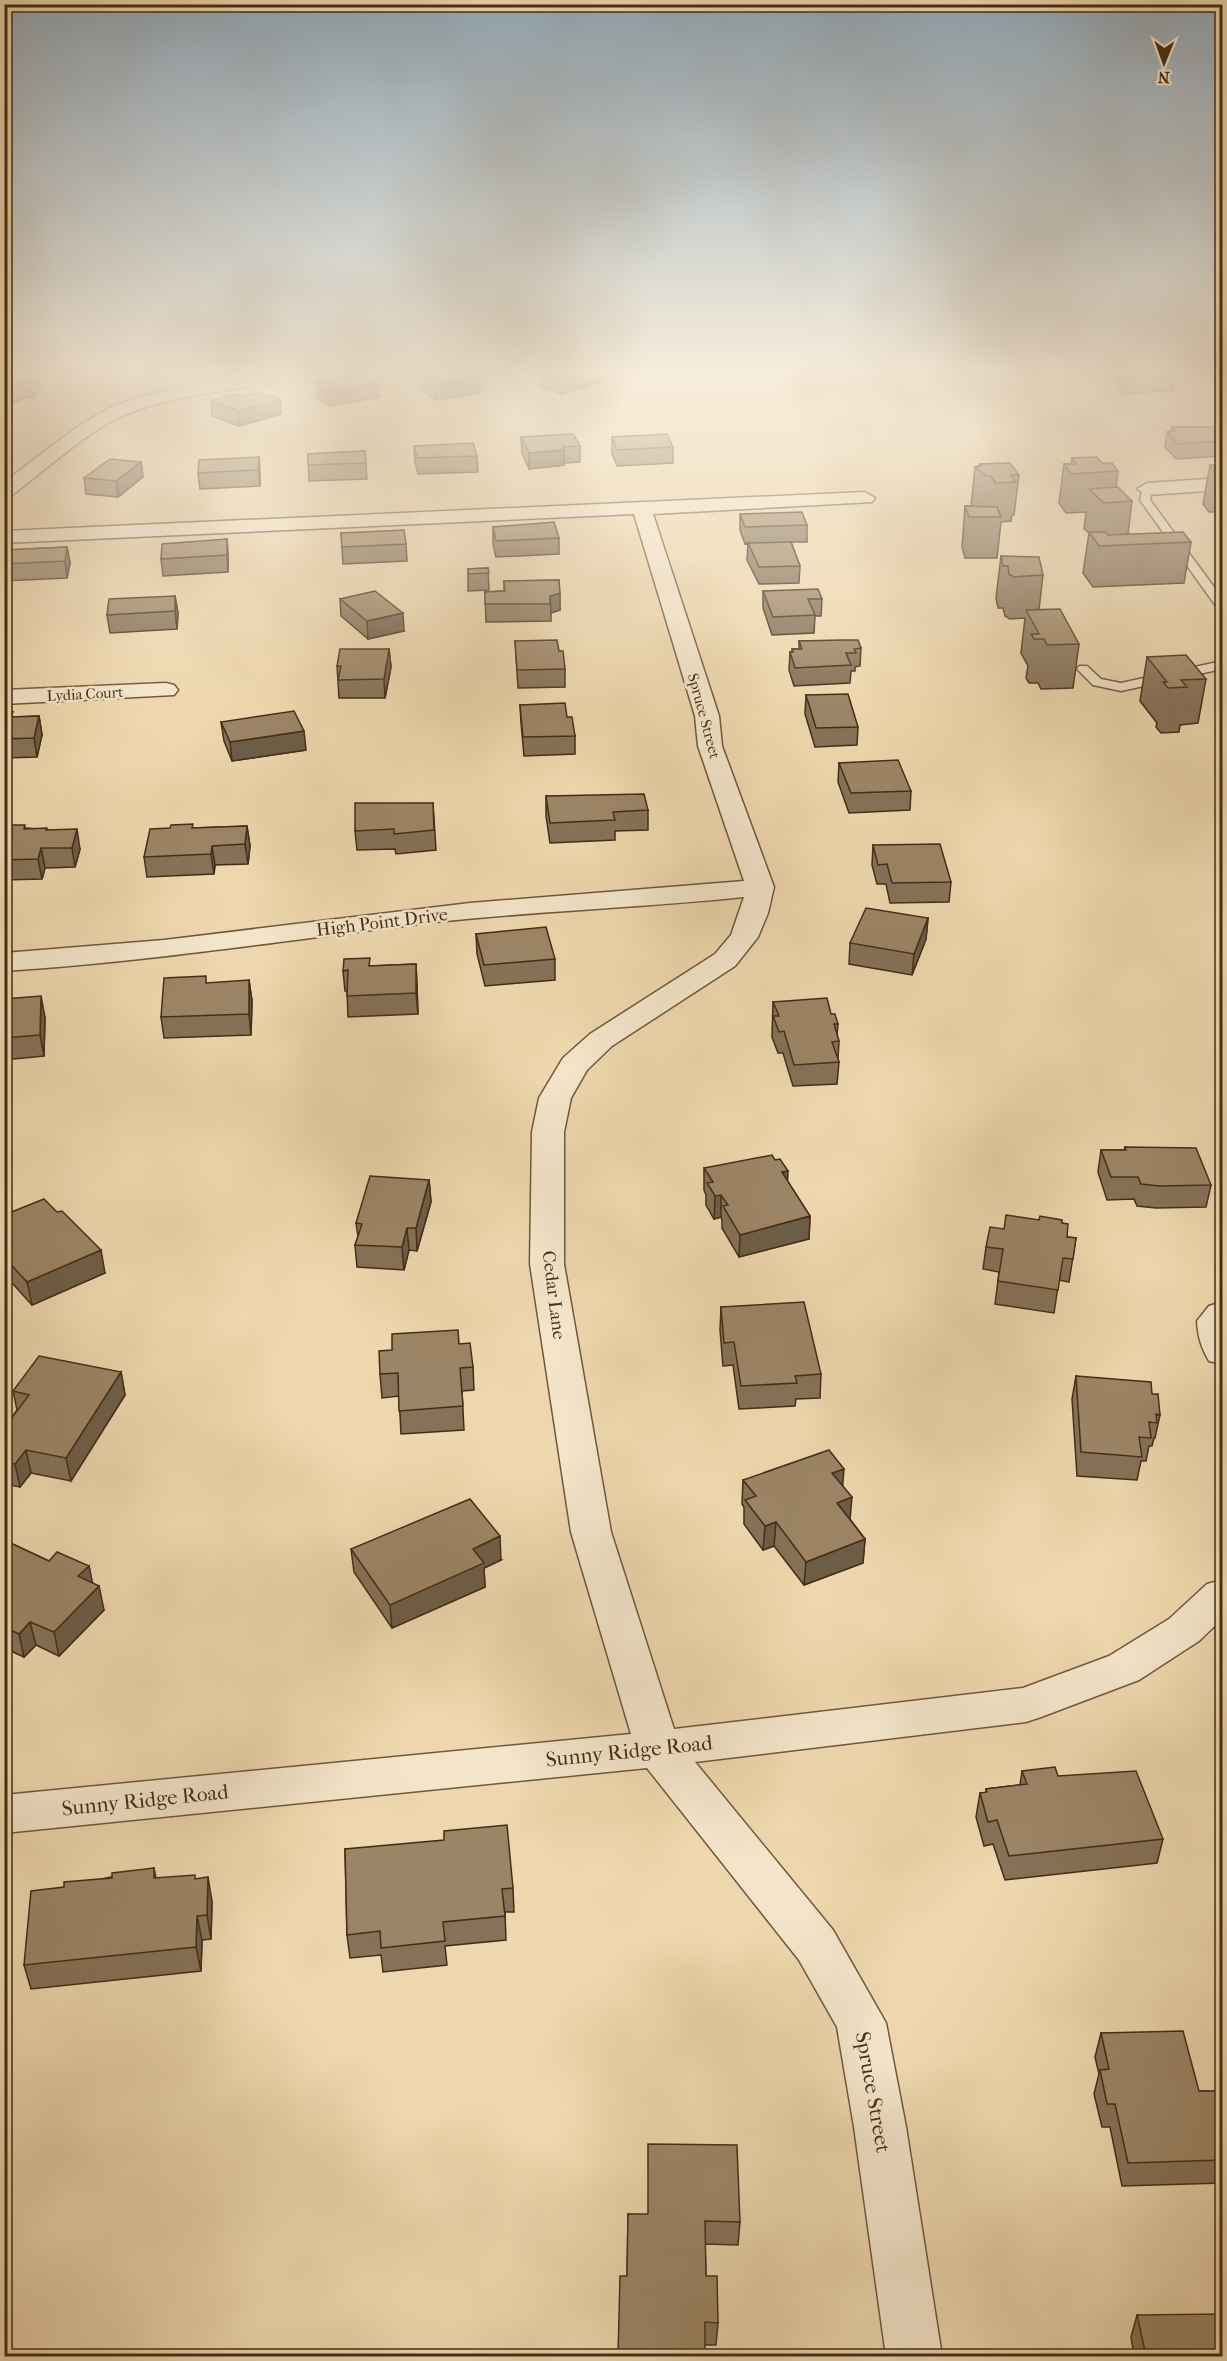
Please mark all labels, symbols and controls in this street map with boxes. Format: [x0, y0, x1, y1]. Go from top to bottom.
north arrow [1134, 33, 1194, 93]
text: N [1157, 68, 1170, 87]
street label: Spruce Street [684, 671, 724, 761]
street label: Lydia Court [46, 683, 124, 705]
street label: High Point Drive [315, 904, 449, 941]
street label: Cedar Lane [538, 1250, 569, 1341]
street label: Sunny Ridge Road [544, 1730, 714, 1772]
street label: Sunny Ridge Road [60, 1779, 230, 1821]
street label: Spruce Street [851, 2030, 896, 2155]

